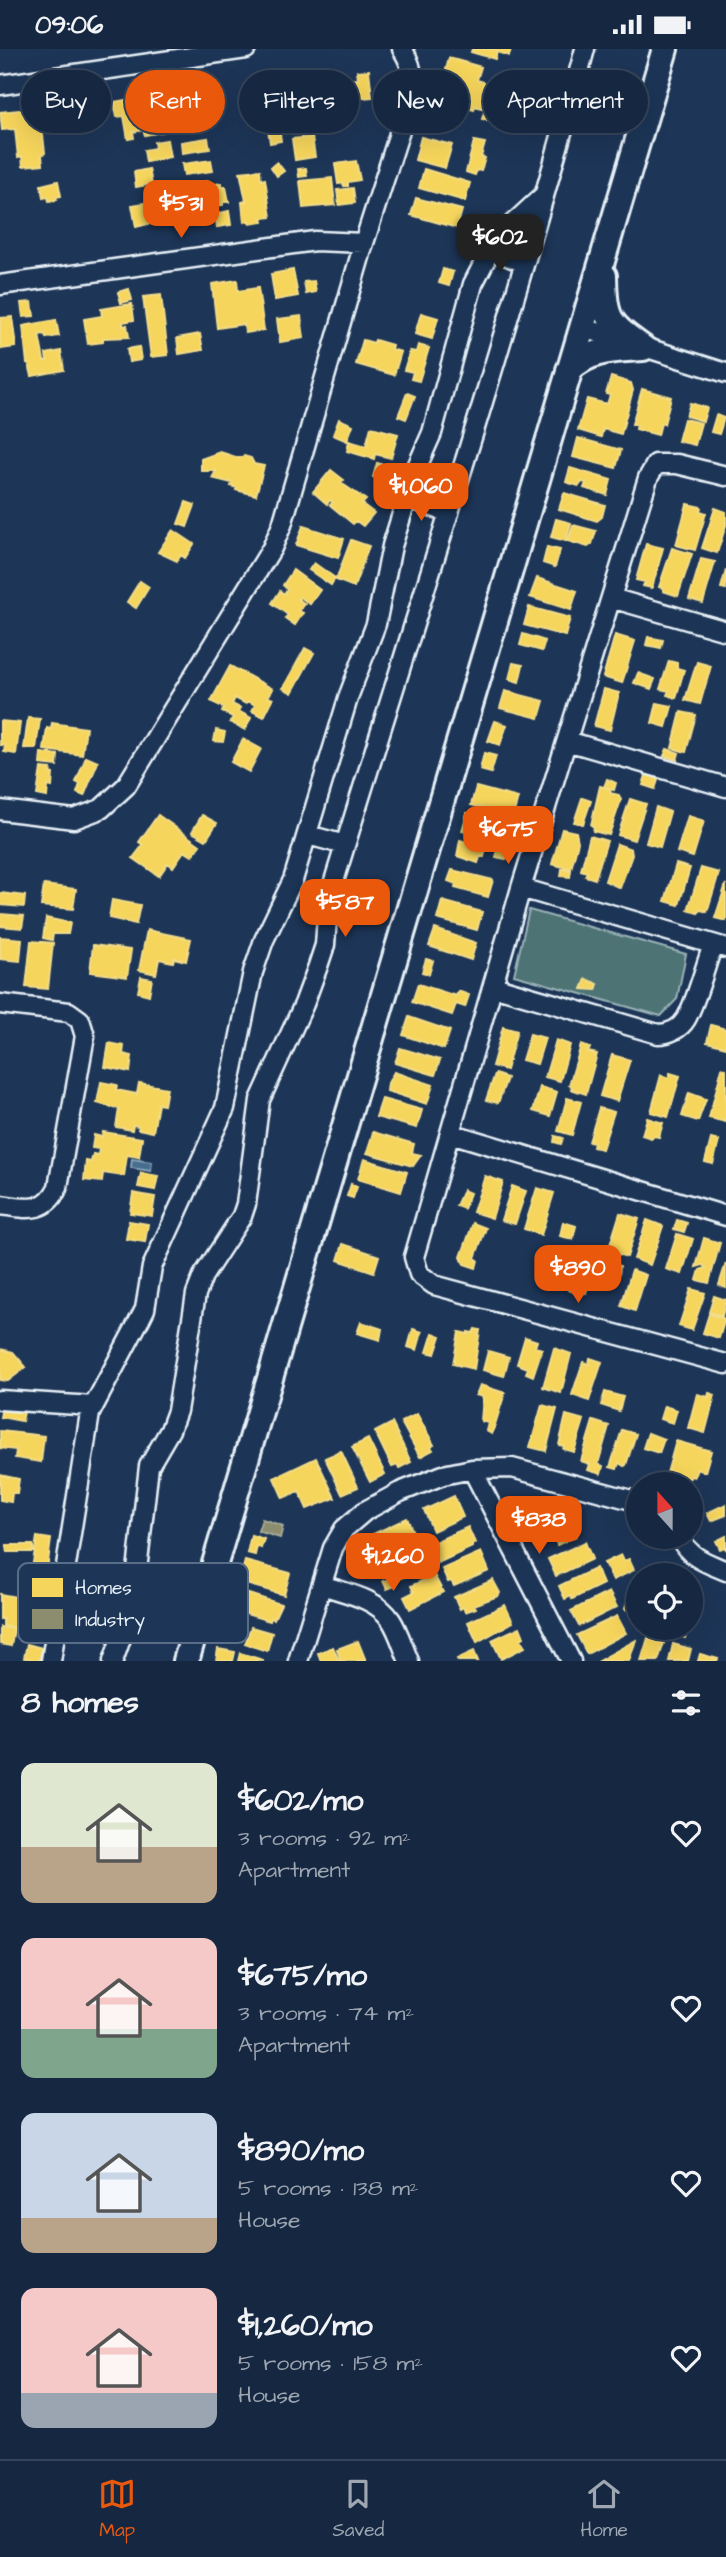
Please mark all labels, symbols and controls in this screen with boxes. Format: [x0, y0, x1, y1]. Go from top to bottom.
text: 09:06 [35, 7, 103, 43]
chip: Buy [21, 70, 111, 133]
chip: Rent [125, 70, 225, 133]
chip: Filters [239, 70, 359, 133]
chip: New [373, 70, 469, 133]
chip: Apartment [483, 70, 648, 133]
pin: $531 [140, 181, 222, 240]
text: $531 [159, 187, 203, 219]
pin: $602 [459, 215, 541, 274]
text: $602 [473, 221, 527, 253]
pin: $1,060 [364, 463, 478, 523]
text: $1,060 [389, 470, 453, 502]
pin: $675 [467, 807, 549, 866]
text: $675 [479, 813, 537, 845]
pin: $587 [304, 879, 386, 939]
text: $587 [316, 886, 374, 918]
pin: $890 [537, 1245, 619, 1305]
text: $890 [550, 1252, 606, 1284]
north arrow [626, 1472, 704, 1549]
map controls [626, 1472, 703, 1640]
pin: $838 [498, 1497, 580, 1556]
text: $838 [512, 1503, 566, 1535]
pin: $1,260 [336, 1533, 450, 1593]
text: $1,260 [362, 1540, 424, 1572]
legend [18, 1563, 248, 1643]
button: locate [626, 1563, 703, 1640]
text: Homes [75, 1575, 132, 1602]
text: Industry [75, 1607, 145, 1635]
text: 8 homes [21, 1682, 139, 1724]
icon: filters [667, 1684, 705, 1722]
text: $602/mo [238, 1780, 363, 1822]
icon: home [77, 1791, 161, 1875]
icon: heart [667, 1814, 705, 1852]
text: 3 rooms · 92 m² [238, 1822, 411, 1854]
text: Apartment [238, 1854, 350, 1886]
text: $675/mo [238, 1955, 367, 1997]
icon: home [77, 1966, 161, 2050]
icon: heart [667, 1989, 705, 2027]
text: 3 rooms · 74 m² [238, 1997, 414, 2029]
text: Apartment [238, 2029, 350, 2061]
text: $890/mo [238, 2130, 364, 2172]
icon: home [77, 2141, 161, 2225]
icon: heart [667, 2164, 705, 2202]
text: 5 rooms · 138 m² [238, 2172, 418, 2204]
text: House [238, 2204, 301, 2236]
text: $1,260/mo [238, 2305, 373, 2347]
icon: home [77, 2316, 161, 2400]
icon: heart [667, 2339, 705, 2377]
text: 5 rooms · 158 m² [238, 2347, 423, 2379]
text: House [238, 2379, 301, 2411]
tab: Map [98, 2475, 136, 2544]
tab: Saved [332, 2475, 384, 2544]
tab: Home [581, 2475, 628, 2544]

